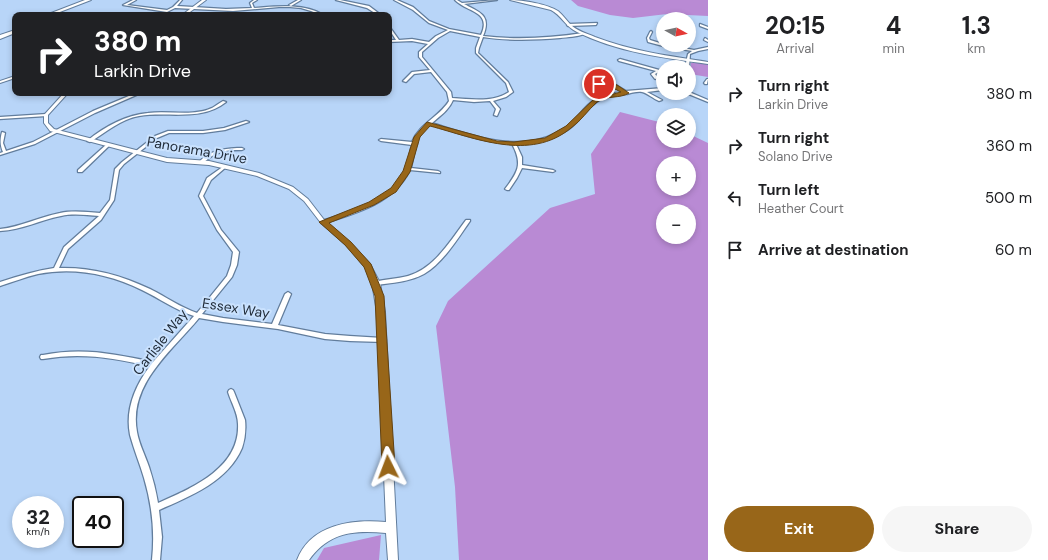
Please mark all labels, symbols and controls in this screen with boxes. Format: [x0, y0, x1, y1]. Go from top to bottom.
text: 20:15 [765, 10, 825, 41]
text: 4 [886, 10, 901, 41]
text: 1.3 [962, 10, 991, 41]
north arrow [656, 12, 696, 52]
map controls [656, 12, 696, 244]
text: 380 m [94, 23, 181, 60]
icon: right [28, 28, 80, 80]
text: Arrival [776, 40, 814, 57]
text: min [882, 40, 905, 57]
text: km [967, 40, 985, 57]
text: Larkin Drive [94, 59, 191, 83]
button: sound [656, 60, 696, 100]
pin [582, 67, 616, 101]
icon: arrive [588, 73, 610, 95]
text: Turn right [758, 76, 829, 96]
icon: right [724, 83, 746, 105]
text: 380 m [986, 84, 1032, 104]
text: Larkin Drive [758, 96, 828, 113]
button: layers [656, 108, 696, 148]
text: Turn right [758, 128, 829, 148]
street label: Panorama Drive [145, 132, 249, 168]
icon: right [724, 135, 746, 157]
text: 360 m [986, 136, 1032, 156]
text: Solano Drive [758, 148, 833, 165]
button: + [656, 156, 696, 196]
text: Turn left [758, 180, 819, 200]
icon: left [724, 187, 746, 209]
text: 500 m [985, 188, 1032, 208]
text: Heather Court [758, 200, 844, 217]
button: − [656, 204, 696, 244]
icon: arrive [724, 239, 746, 261]
text: Arrive at destination [758, 240, 909, 260]
text: 60 m [995, 240, 1032, 260]
street label: Essex Way [201, 294, 271, 322]
street label: Carlisle Way [129, 305, 192, 379]
position arrow [367, 446, 409, 488]
speed limit sign: 40 [72, 496, 124, 548]
text: 32 [26, 504, 50, 530]
button: Exit [724, 506, 874, 552]
button: Share [882, 506, 1032, 552]
text: km/h [26, 525, 50, 538]

